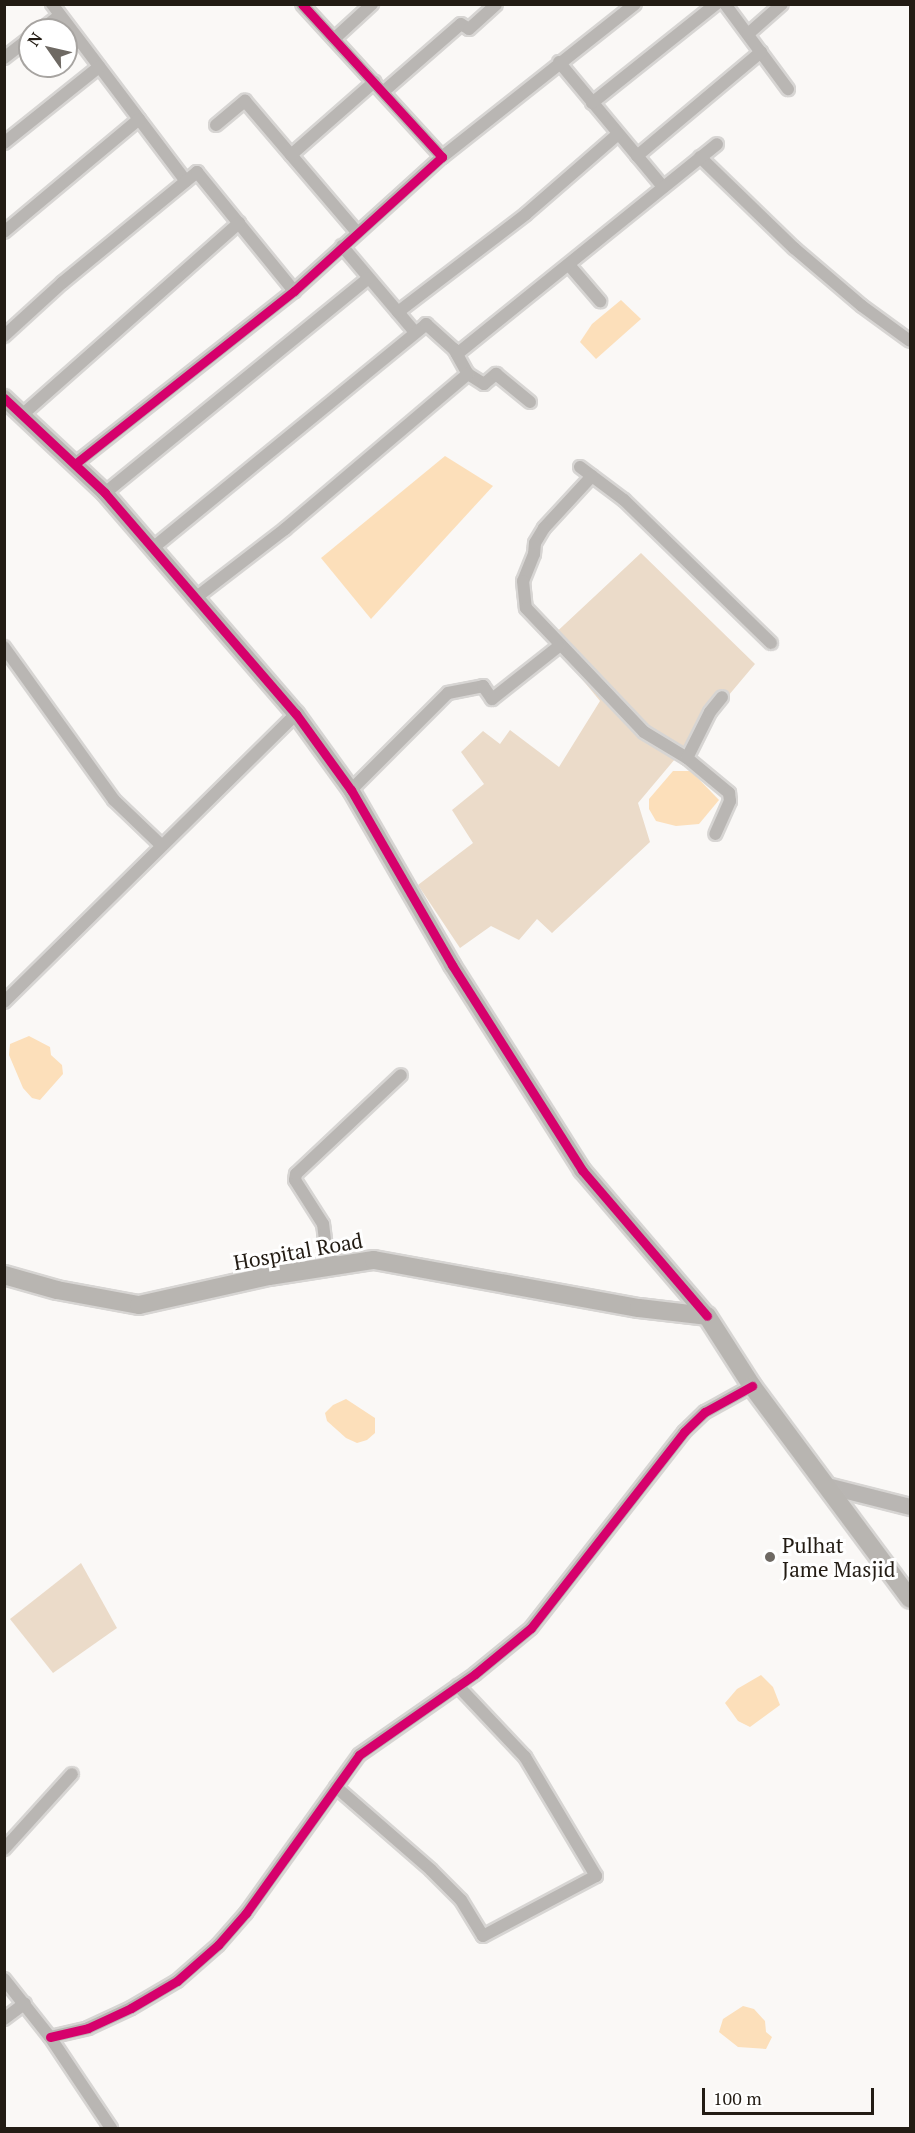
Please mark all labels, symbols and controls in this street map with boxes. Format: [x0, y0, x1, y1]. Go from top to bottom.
north arrow [18, 18, 78, 78]
text: N [22, 28, 47, 50]
street label: Hospital Road [231, 1227, 365, 1275]
place label: Pulhat Jame Masjid [782, 1532, 895, 1582]
marker: Pulhat Jame Masjid [763, 1550, 777, 1564]
scale bar [705, 2076, 878, 2114]
text: 100 m [713, 2086, 762, 2110]

